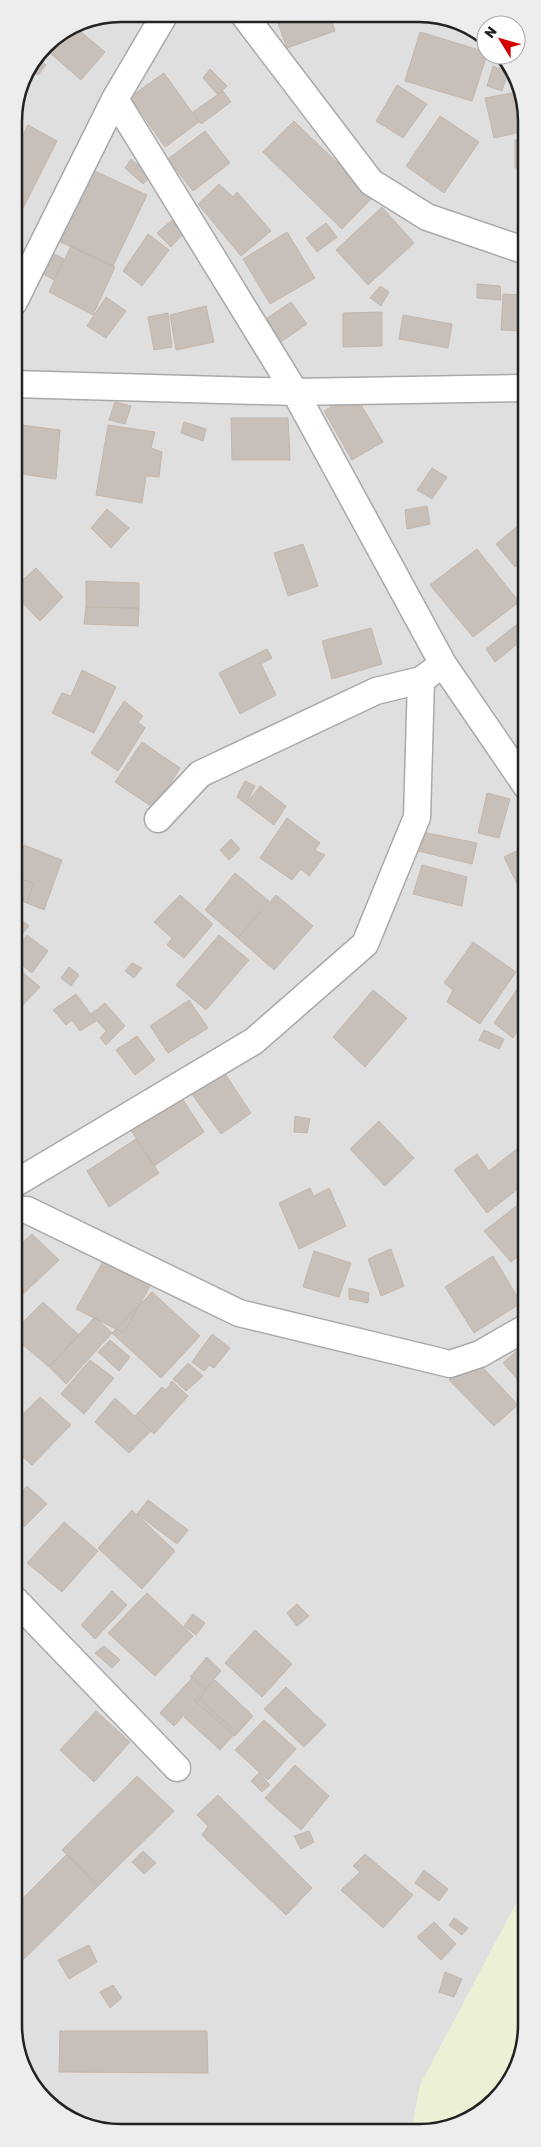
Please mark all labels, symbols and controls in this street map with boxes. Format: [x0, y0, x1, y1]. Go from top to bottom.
north arrow [476, 15, 526, 65]
text: N [481, 23, 501, 42]

